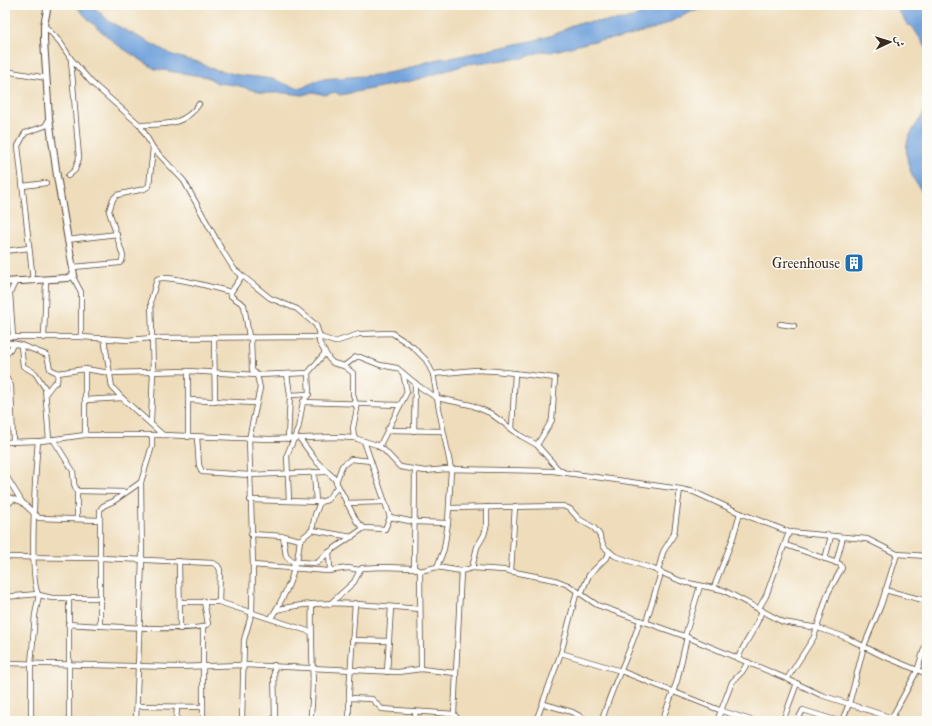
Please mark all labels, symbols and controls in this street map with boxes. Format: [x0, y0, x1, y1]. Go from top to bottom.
north arrow [870, 22, 910, 62]
text: ش [893, 35, 906, 47]
building icon: Greenhouse [843, 252, 865, 274]
place label: Greenhouse [772, 255, 840, 272]

